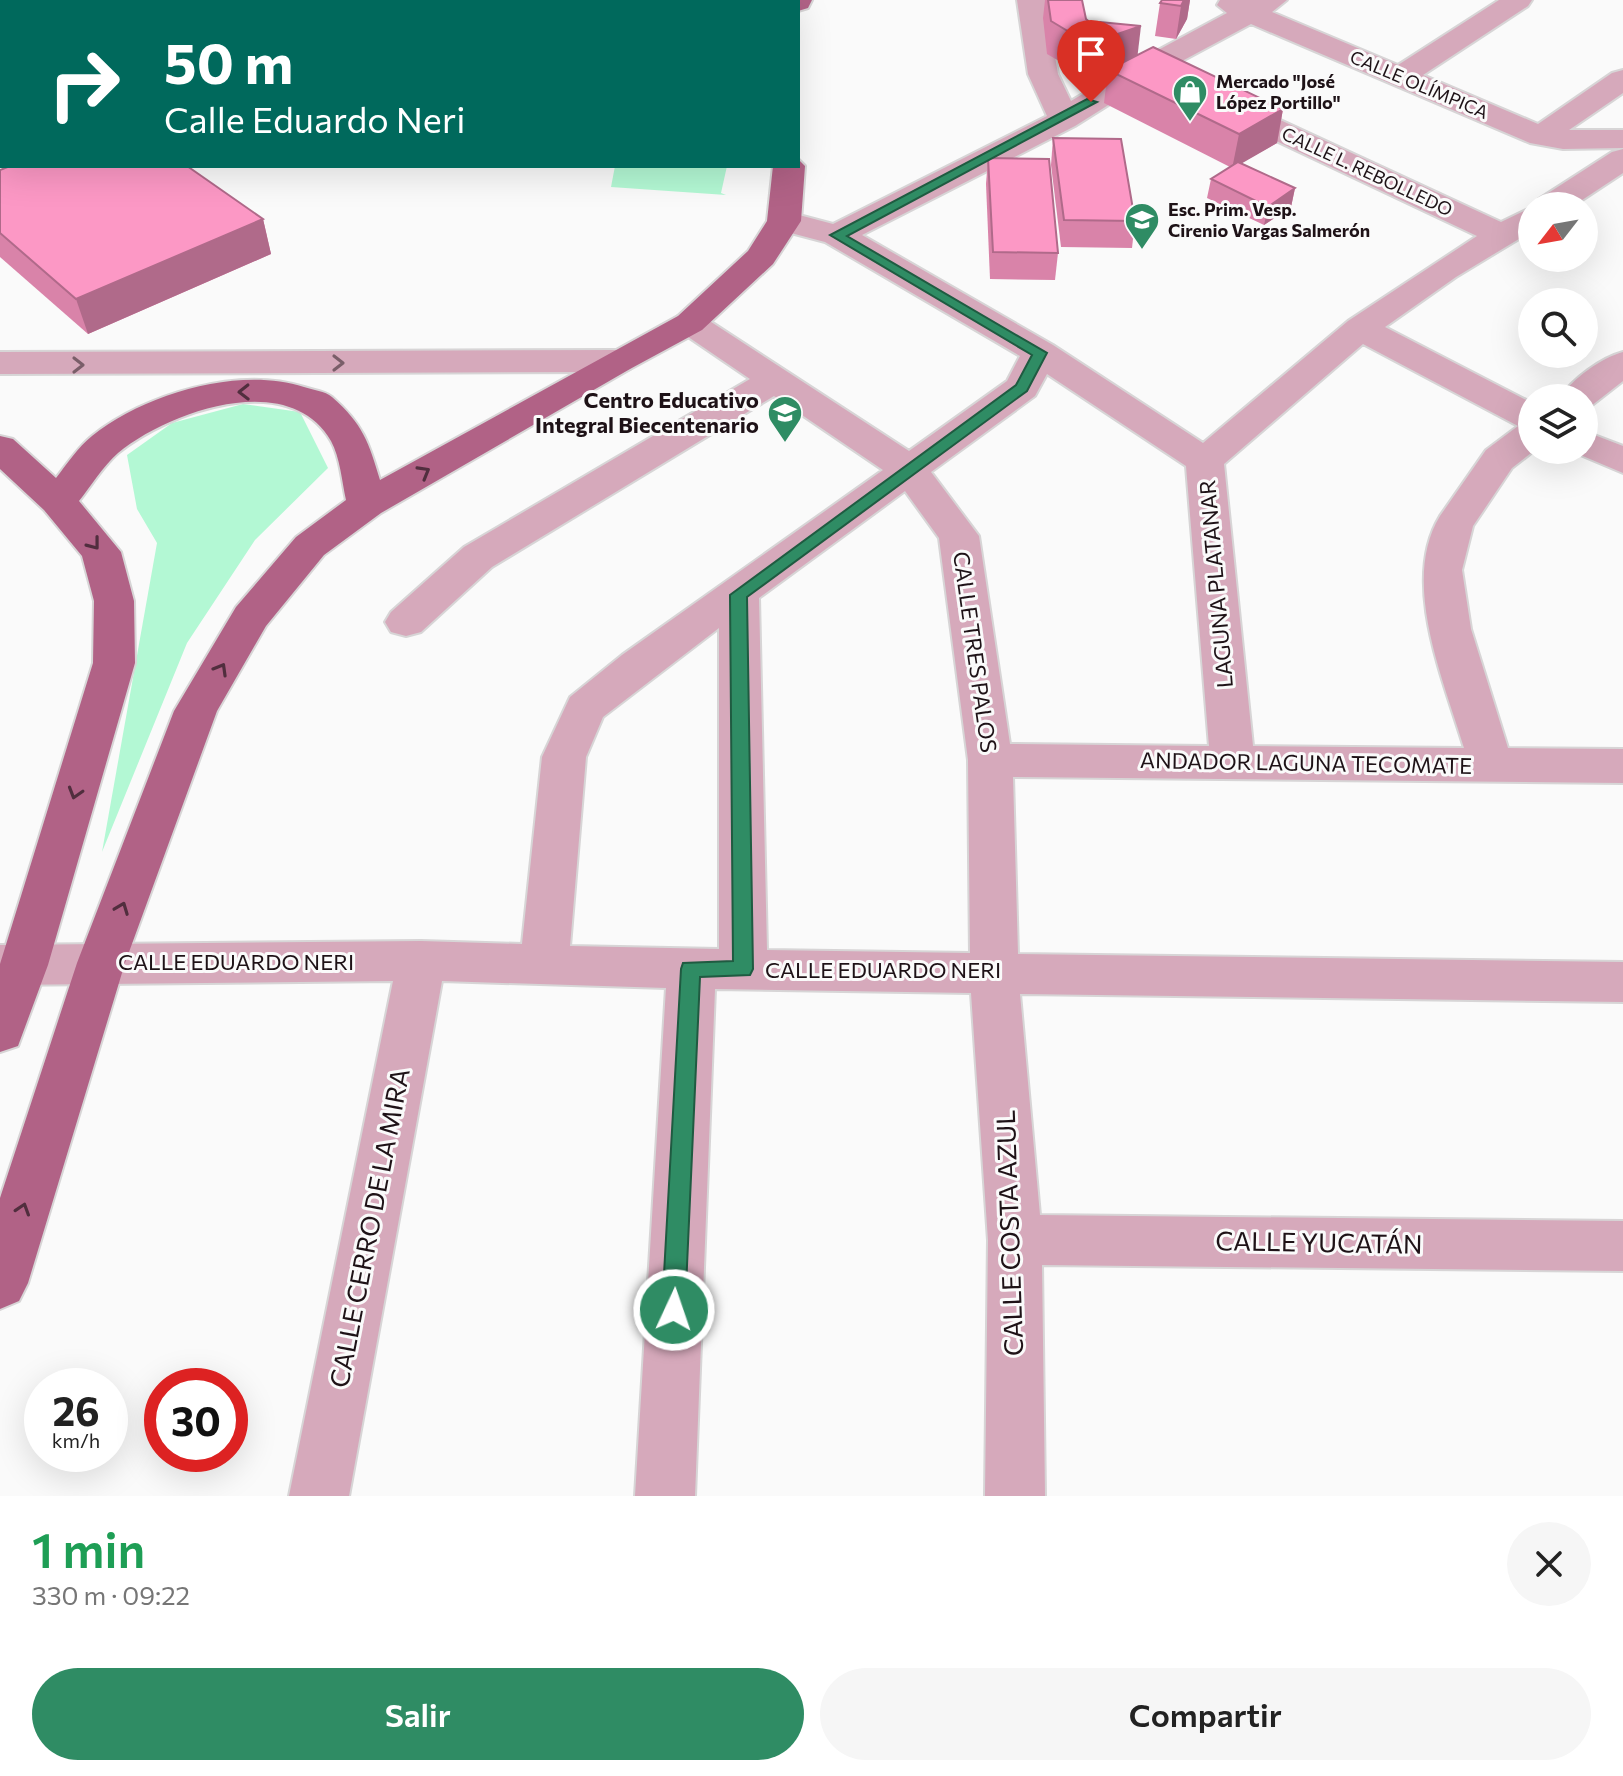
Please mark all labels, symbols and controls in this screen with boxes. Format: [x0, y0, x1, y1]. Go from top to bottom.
pin [1057, 20, 1125, 102]
text: 50 m [164, 27, 293, 96]
icon: right [32, 32, 136, 136]
icon: arrive [1069, 32, 1113, 76]
street label: CALLE OLÍMPICA [1347, 45, 1492, 123]
place label: Mercado "José López Portillo" [1216, 70, 1341, 113]
shop icon: Mercado "José López Portillo" [1171, 73, 1209, 123]
text: Calle Eduardo Neri [164, 96, 465, 140]
street label: CALLE L. REBOLLEDO [1279, 122, 1456, 220]
north arrow [1518, 192, 1598, 272]
map controls [1518, 192, 1598, 464]
place label: Esc. Prim. Vesp. Cirenio Vargas Salmerón [1168, 198, 1370, 241]
school or university icon: Esc. Prim. Vesp. Cirenio Vargas Salmerón [1123, 201, 1161, 251]
button: search [1518, 288, 1598, 368]
one-way arrow [332, 354, 345, 372]
one-way arrow [72, 356, 85, 374]
one-way arrow [237, 383, 250, 401]
button: layers [1518, 384, 1598, 464]
place label: Centro Educativo Integral Biecentenario [535, 386, 759, 438]
school or university icon: Centro Educativo Integral Biecentenario [766, 394, 804, 444]
one-way arrow [415, 466, 429, 482]
street label: LAGUNA PLATANAR [1193, 479, 1238, 689]
one-way arrow [84, 535, 98, 550]
street label: CALLE TRES PALOS [948, 550, 1003, 754]
one-way arrow [211, 663, 227, 677]
street label: ANDADOR LAGUNA TECOMATE [1140, 746, 1472, 779]
one-way arrow [68, 786, 84, 800]
one-way arrow [112, 902, 129, 916]
street label: CALLE EDUARDO NERI [118, 948, 354, 975]
street label: CALLE EDUARDO NERI [765, 956, 1001, 983]
street label: CALLE CERRO DE LA MIRA [322, 1065, 415, 1390]
street label: CALLE COSTA AZUL [989, 1109, 1028, 1357]
one-way arrow [14, 1202, 30, 1216]
street label: CALLE YUCATÁN [1215, 1224, 1423, 1259]
position arrow [632, 1268, 716, 1352]
speed limit sign: 30 [144, 1368, 248, 1472]
text: 26 [52, 1385, 100, 1434]
text: km/h [52, 1428, 100, 1452]
text: 1 min [32, 1519, 145, 1578]
button: close [1507, 1522, 1591, 1606]
text: 330 m · 09:22 [32, 1579, 190, 1610]
button: Salir [32, 1668, 804, 1760]
button: Compartir [820, 1668, 1591, 1760]

